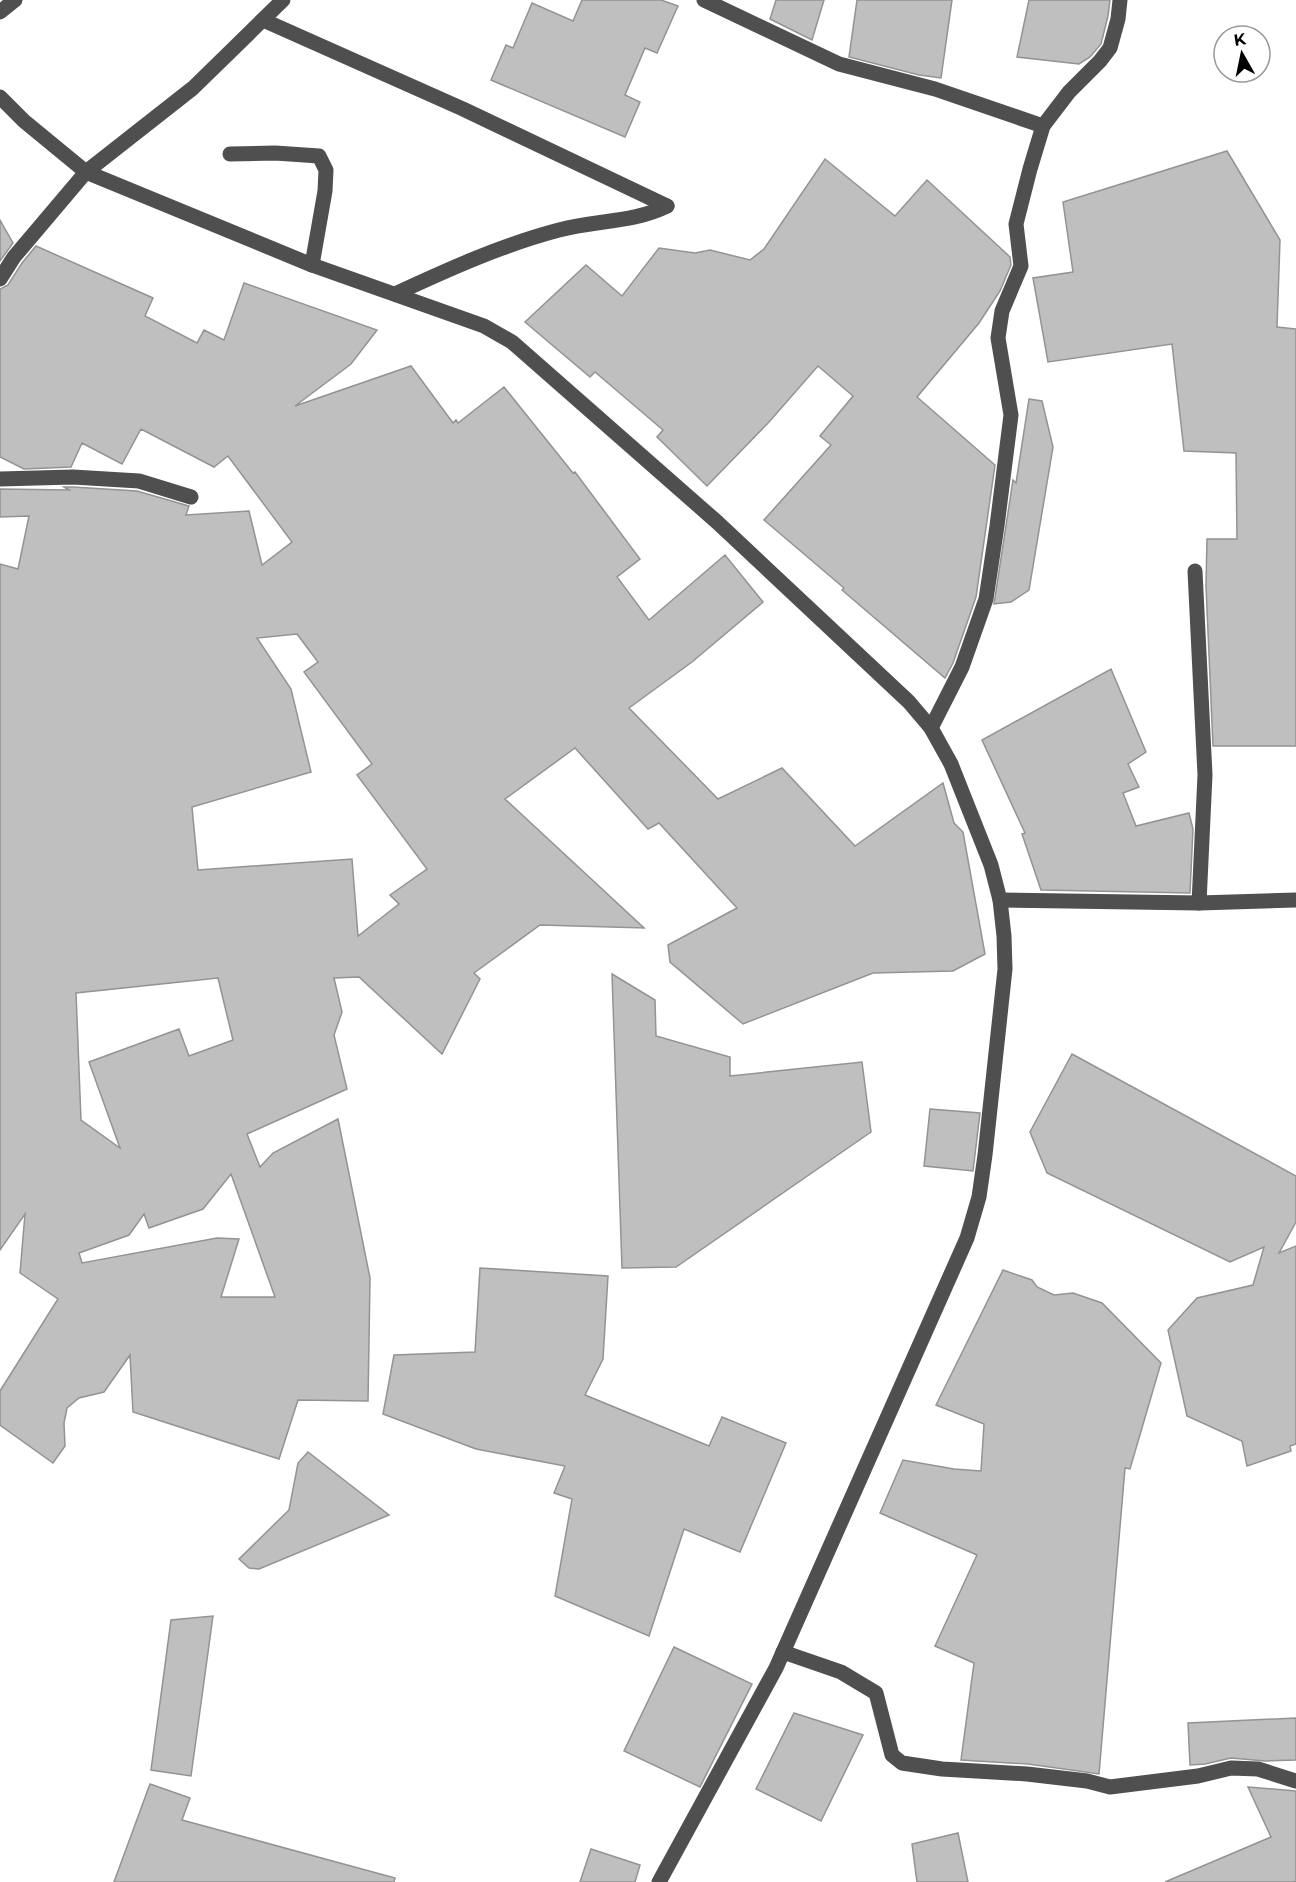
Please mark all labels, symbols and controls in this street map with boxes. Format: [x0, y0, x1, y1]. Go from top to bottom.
north arrow [1212, 24, 1272, 84]
text: K [1232, 29, 1248, 50]

